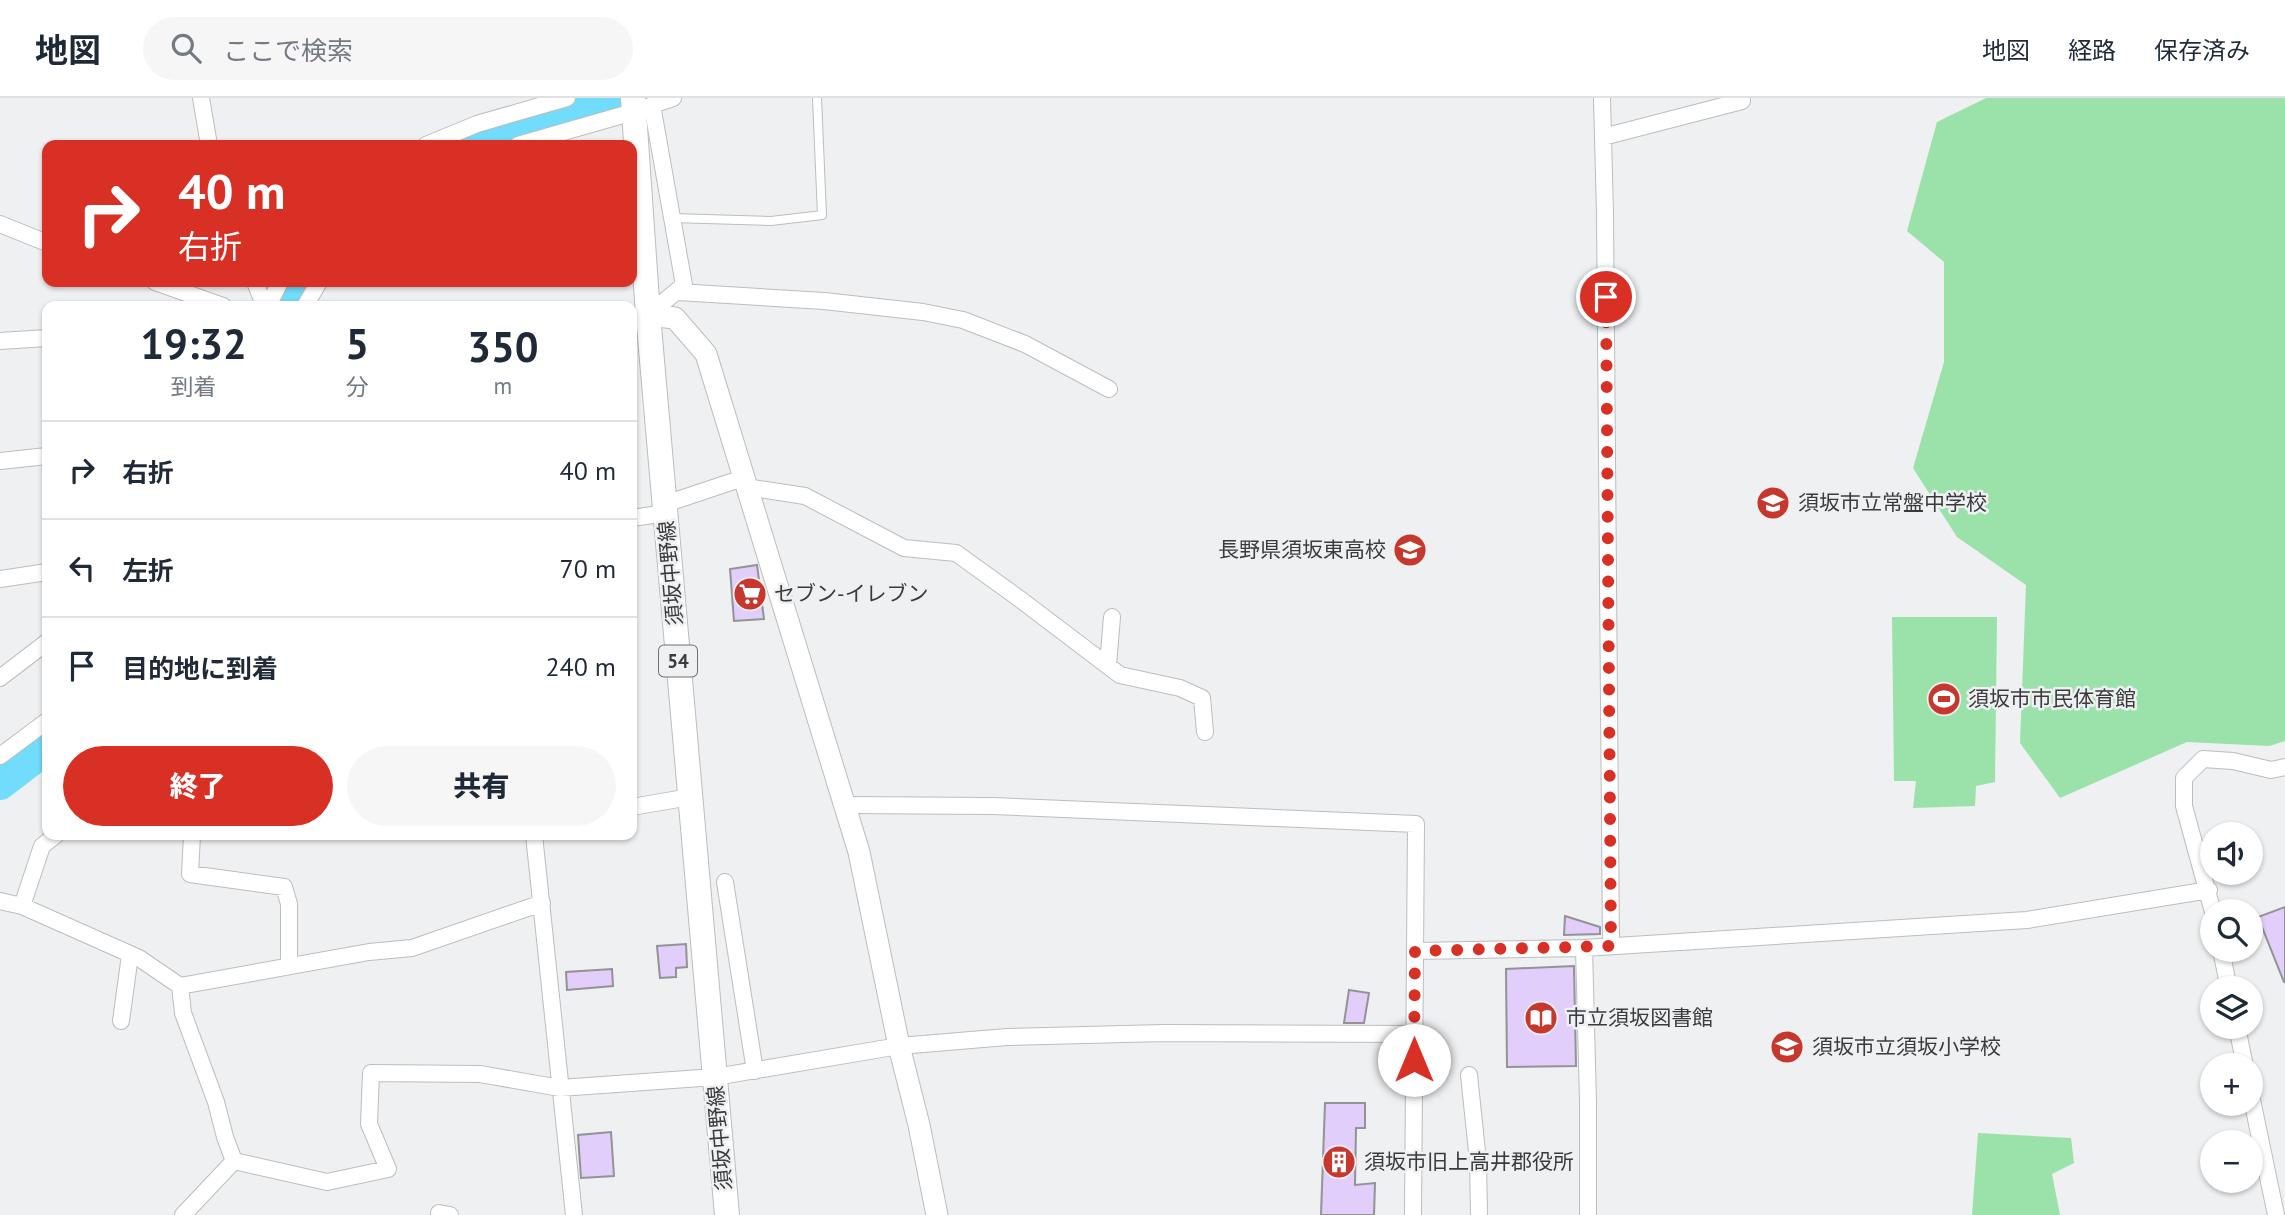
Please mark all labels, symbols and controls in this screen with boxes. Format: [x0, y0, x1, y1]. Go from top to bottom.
search box [143, 17, 633, 80]
text: 地図 [35, 28, 101, 71]
icon: search [167, 29, 205, 67]
text: ここで検索 [223, 34, 353, 67]
text: 地図 [1982, 35, 2030, 66]
text: 経路 [2068, 35, 2116, 66]
text: 保存済み [2154, 35, 2250, 66]
text: 40 m [178, 159, 285, 223]
icon: right [63, 168, 154, 259]
text: 右折 [178, 225, 242, 267]
pin [1576, 267, 1636, 327]
icon: arrive [1587, 278, 1625, 316]
text: 19:32 [140, 316, 247, 371]
text: 5 [345, 316, 369, 371]
text: 350 [467, 319, 539, 374]
text: m [494, 371, 512, 400]
text: 到着 [171, 372, 217, 401]
text: 分 [346, 372, 369, 401]
icon: right [63, 451, 101, 489]
text: 40 m [560, 454, 616, 487]
text: 右折 [122, 456, 174, 489]
school or university icon: 須坂市立常盤中学校 [1754, 484, 1792, 522]
place label: 須坂市立常盤中学校 [1798, 489, 1987, 516]
street label: 須坂中野線 [652, 520, 689, 627]
school or university icon: 長野県須坂東高校 [1391, 531, 1429, 569]
place label: 長野県須坂東高校 [1218, 536, 1386, 563]
icon: left [63, 549, 101, 587]
text: 70 m [560, 552, 616, 585]
text: 左折 [122, 554, 174, 587]
supermarket icon: セブン-イレブン [731, 575, 769, 613]
place label: セブン-イレブン [774, 580, 929, 607]
road number: 54 [659, 646, 697, 676]
icon: arrive [63, 647, 101, 685]
text: 240 m [545, 650, 616, 683]
text: 目的地に到着 [122, 652, 278, 685]
sports icon: 須坂市市民体育館 [1925, 680, 1963, 718]
place label: 須坂市市民体育館 [1968, 685, 2136, 712]
button: 終了 [63, 746, 333, 826]
button: 共有 [347, 746, 616, 826]
map controls [2200, 822, 2263, 1193]
button: sound [2200, 822, 2263, 885]
button: search [2200, 899, 2263, 962]
button: layers [2200, 976, 2263, 1039]
library icon: 市立須坂図書館 [1522, 999, 1560, 1037]
place label: 市立須坂図書館 [1566, 1004, 1713, 1031]
position arrow [1377, 1023, 1451, 1097]
school or university icon: 須坂市立須坂小学校 [1768, 1028, 1806, 1066]
place label: 須坂市立須坂小学校 [1812, 1033, 2001, 1060]
button: + [2200, 1053, 2263, 1116]
street label: 須坂中野線 [701, 1085, 738, 1192]
button: − [2200, 1130, 2263, 1193]
building icon: 須坂市旧上高井郡役所 [1320, 1143, 1358, 1181]
place label: 須坂市旧上高井郡役所 [1364, 1148, 1574, 1175]

